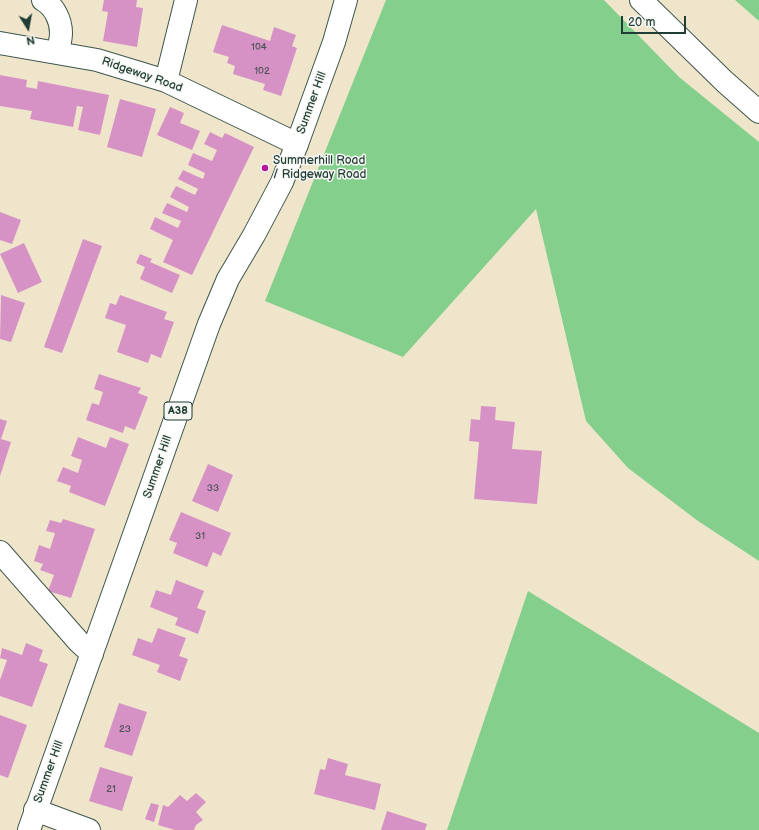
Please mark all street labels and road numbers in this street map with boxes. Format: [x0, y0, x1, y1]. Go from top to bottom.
street label: Ridgeway Road [100, 54, 184, 96]
street label: Summer Hill [294, 70, 330, 136]
road number: A38 [164, 402, 192, 420]
street label: Summer Hill [141, 434, 175, 500]
street label: Summer Hill [31, 739, 67, 805]

